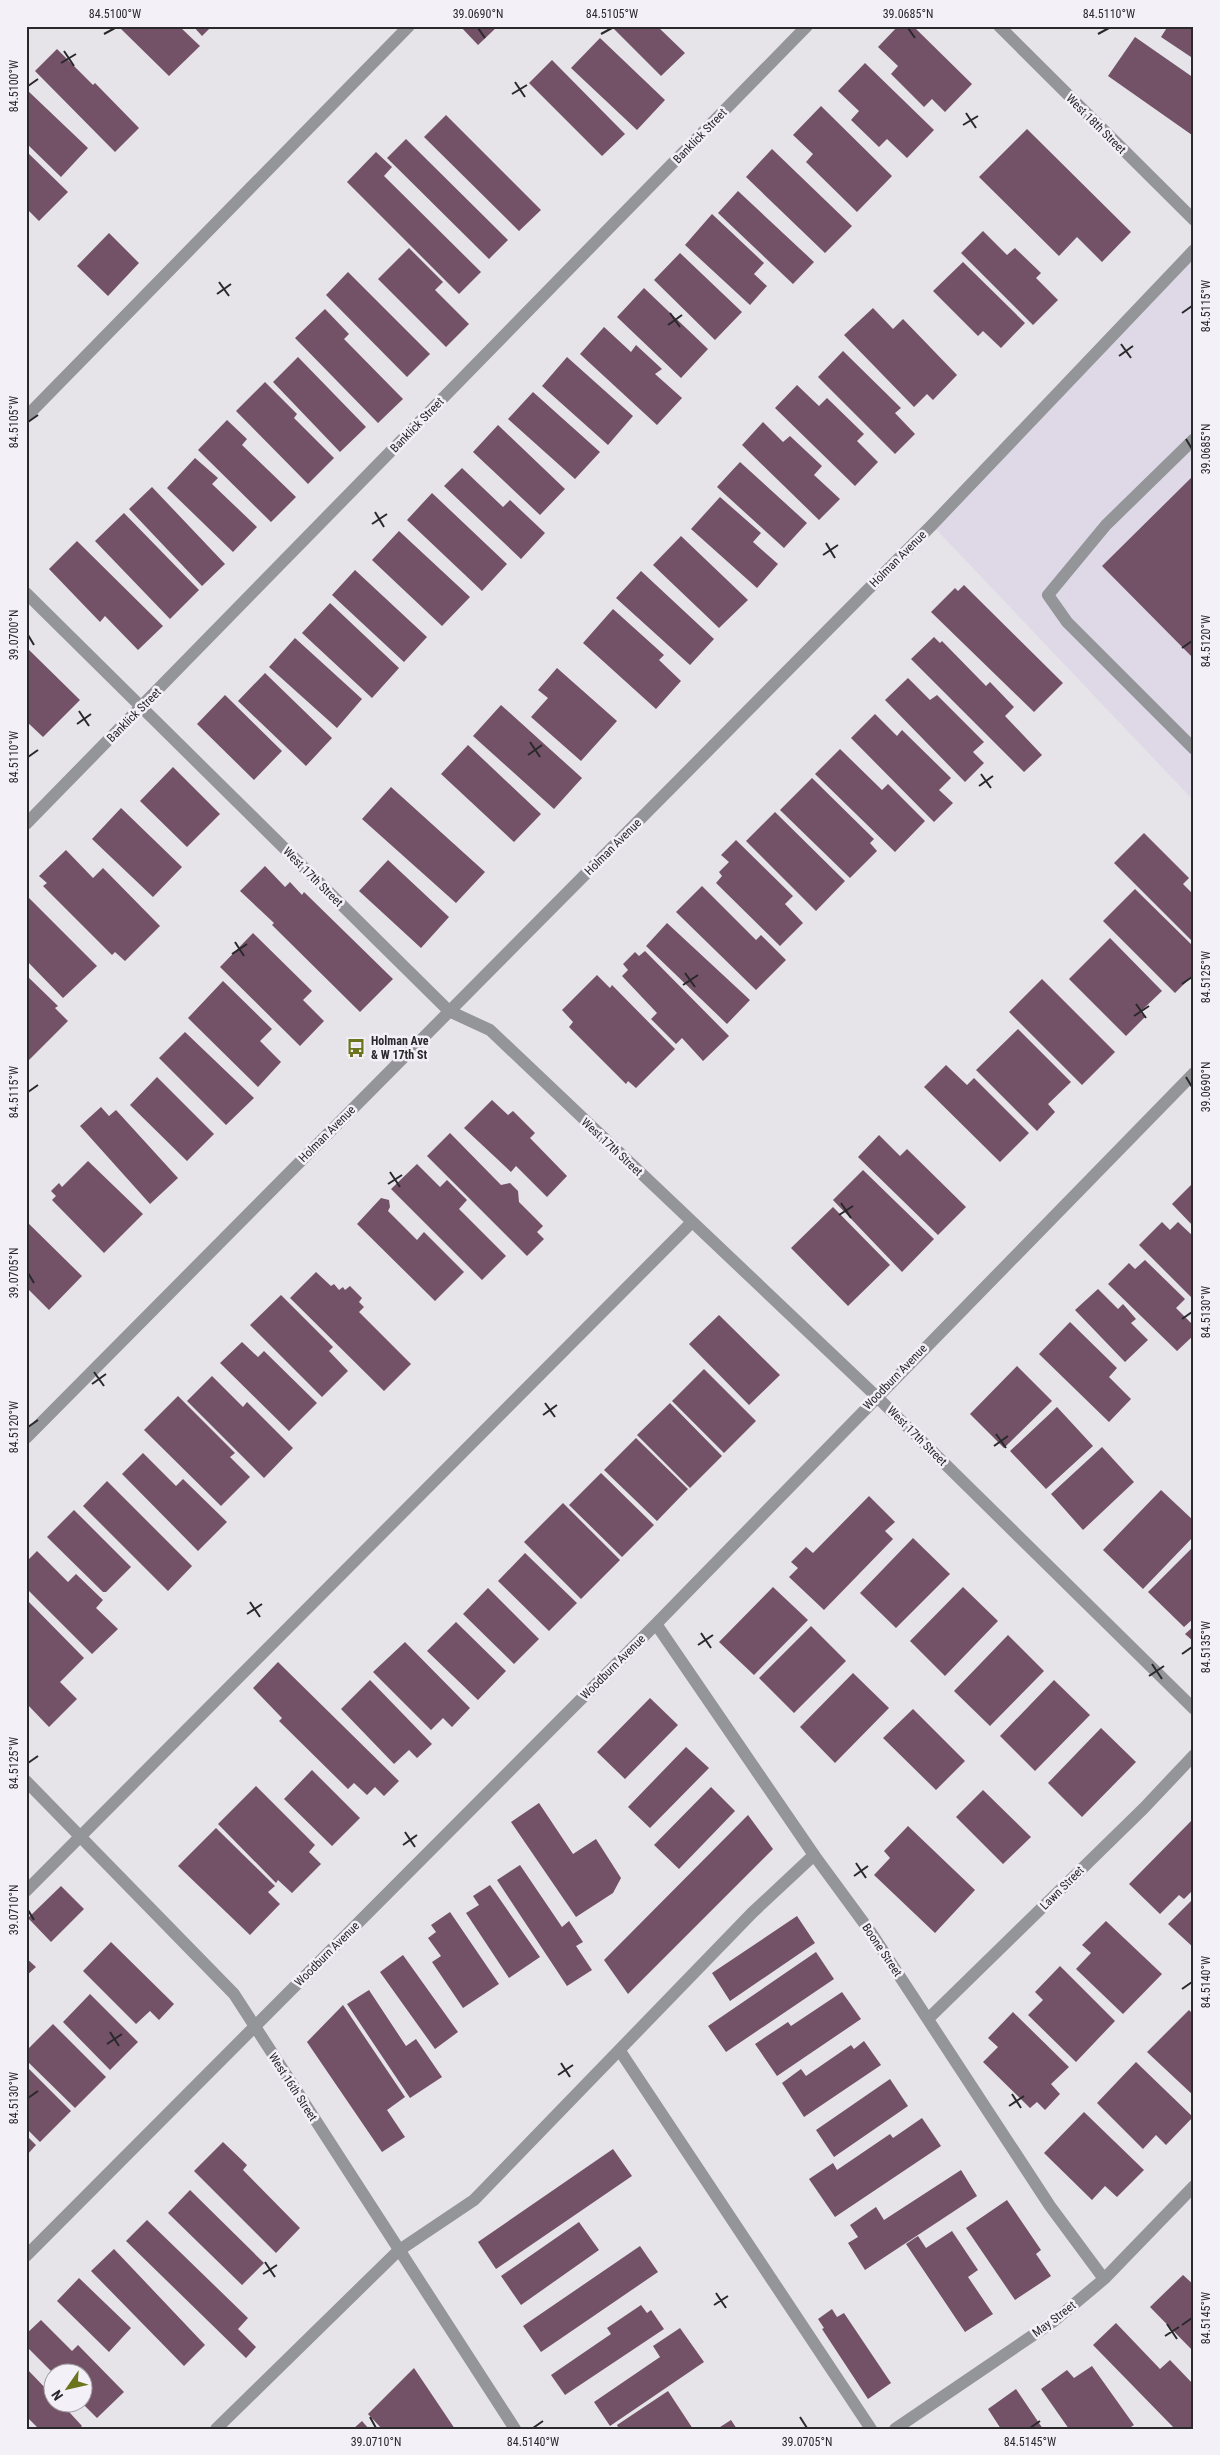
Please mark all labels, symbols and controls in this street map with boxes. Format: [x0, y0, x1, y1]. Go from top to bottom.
text: 84.5100°W [89, 7, 141, 21]
text: 39.0690°N [453, 7, 503, 21]
text: 84.5105°W [586, 7, 638, 21]
text: 39.0685°N [883, 7, 933, 21]
text: 84.5110°W [1083, 7, 1135, 21]
text: 84.5100°W [7, 60, 21, 112]
street label: West 18th Street [1063, 91, 1129, 157]
street label: Banklick Street [670, 105, 730, 166]
text: 84.5115°W [1199, 280, 1213, 332]
street label: Banklick Street [387, 394, 447, 455]
text: 84.5105°W [7, 396, 21, 448]
text: 39.0685°N [1199, 424, 1213, 474]
street label: Holman Avenue [867, 528, 929, 590]
text: 39.0700°N [7, 610, 21, 660]
text: 84.5120°W [1199, 615, 1213, 667]
street label: Banklick Street [104, 685, 164, 745]
text: 84.5110°W [7, 731, 21, 783]
street label: Holman Avenue [582, 816, 644, 878]
street label: West 17th Street [280, 844, 346, 910]
text: 84.5125°W [1199, 951, 1213, 1003]
place label: Holman Ave & W 17th St [371, 1034, 429, 1062]
bus stop icon: Holman Ave & W 17th St [345, 1037, 367, 1059]
text: 39.0690°N [1199, 1062, 1213, 1112]
text: 84.5115°W [7, 1066, 21, 1118]
street label: Holman Avenue [296, 1103, 358, 1165]
street label: West 17th Street [579, 1115, 646, 1179]
text: 39.0705°N [7, 1248, 21, 1298]
text: 84.5130°W [1199, 1286, 1213, 1338]
street label: Woodburn Avenue [860, 1341, 930, 1413]
text: 84.5120°W [7, 1401, 21, 1453]
street label: West 17th Street [884, 1403, 950, 1469]
text: 84.5135°W [1199, 1621, 1213, 1673]
street label: Woodburn Avenue [578, 1632, 648, 1702]
text: 84.5125°W [7, 1737, 21, 1789]
street label: Lawn Street [1037, 1863, 1087, 1913]
text: 39.0710°N [7, 1885, 21, 1935]
street label: Woodburn Avenue [292, 1919, 362, 1989]
street label: Boone Street [859, 1921, 905, 1980]
text: 84.5140°W [1199, 1956, 1213, 2008]
street label: West 16th Street [266, 2050, 320, 2124]
text: 84.5130°W [7, 2072, 21, 2124]
text: 84.5145°W [1199, 2292, 1213, 2344]
street label: May Street [1030, 2298, 1079, 2340]
north arrow [42, 2362, 92, 2412]
text: N [48, 2387, 66, 2403]
text: 39.0710°N [351, 2435, 401, 2449]
text: 84.5140°W [507, 2435, 559, 2449]
text: 39.0705°N [782, 2435, 832, 2449]
text: 84.5145°W [1004, 2435, 1056, 2449]

